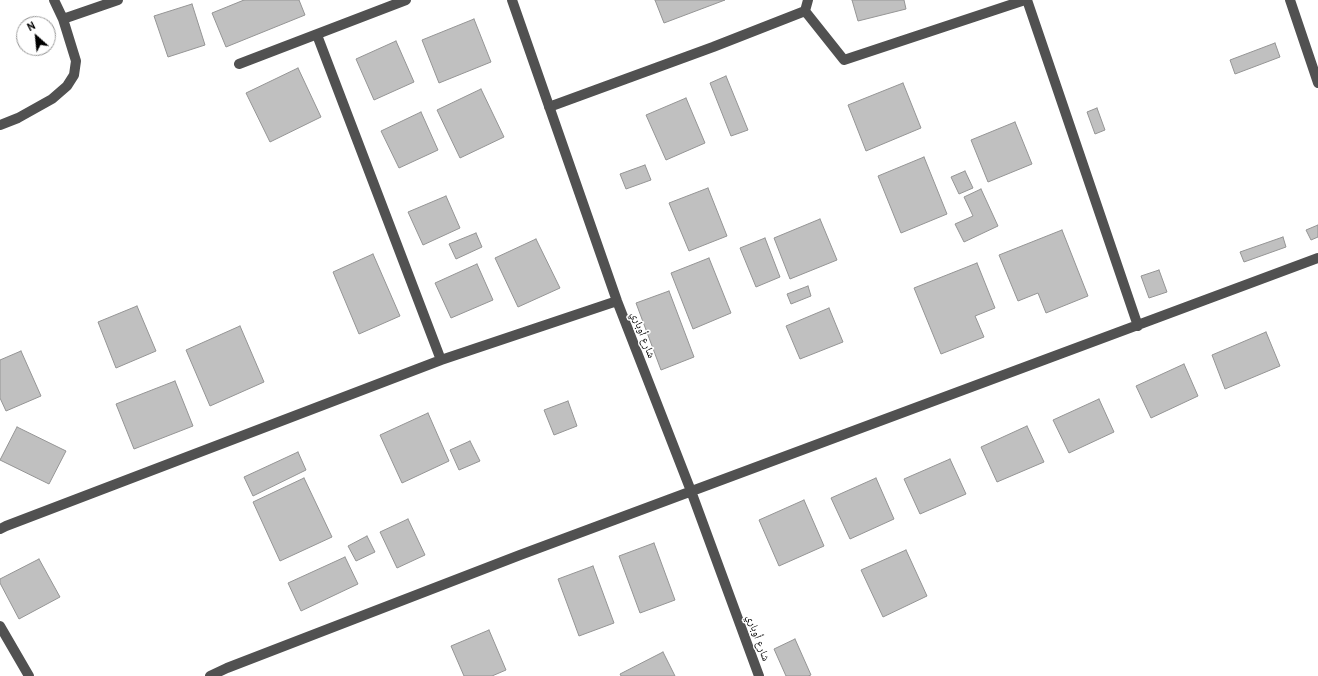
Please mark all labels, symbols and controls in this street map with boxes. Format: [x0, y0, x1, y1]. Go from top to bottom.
north arrow [16, 16, 56, 56]
text: N [25, 18, 37, 34]
street label: شارع أوباري [628, 310, 658, 360]
street label: شارع أوباري [744, 613, 772, 663]

